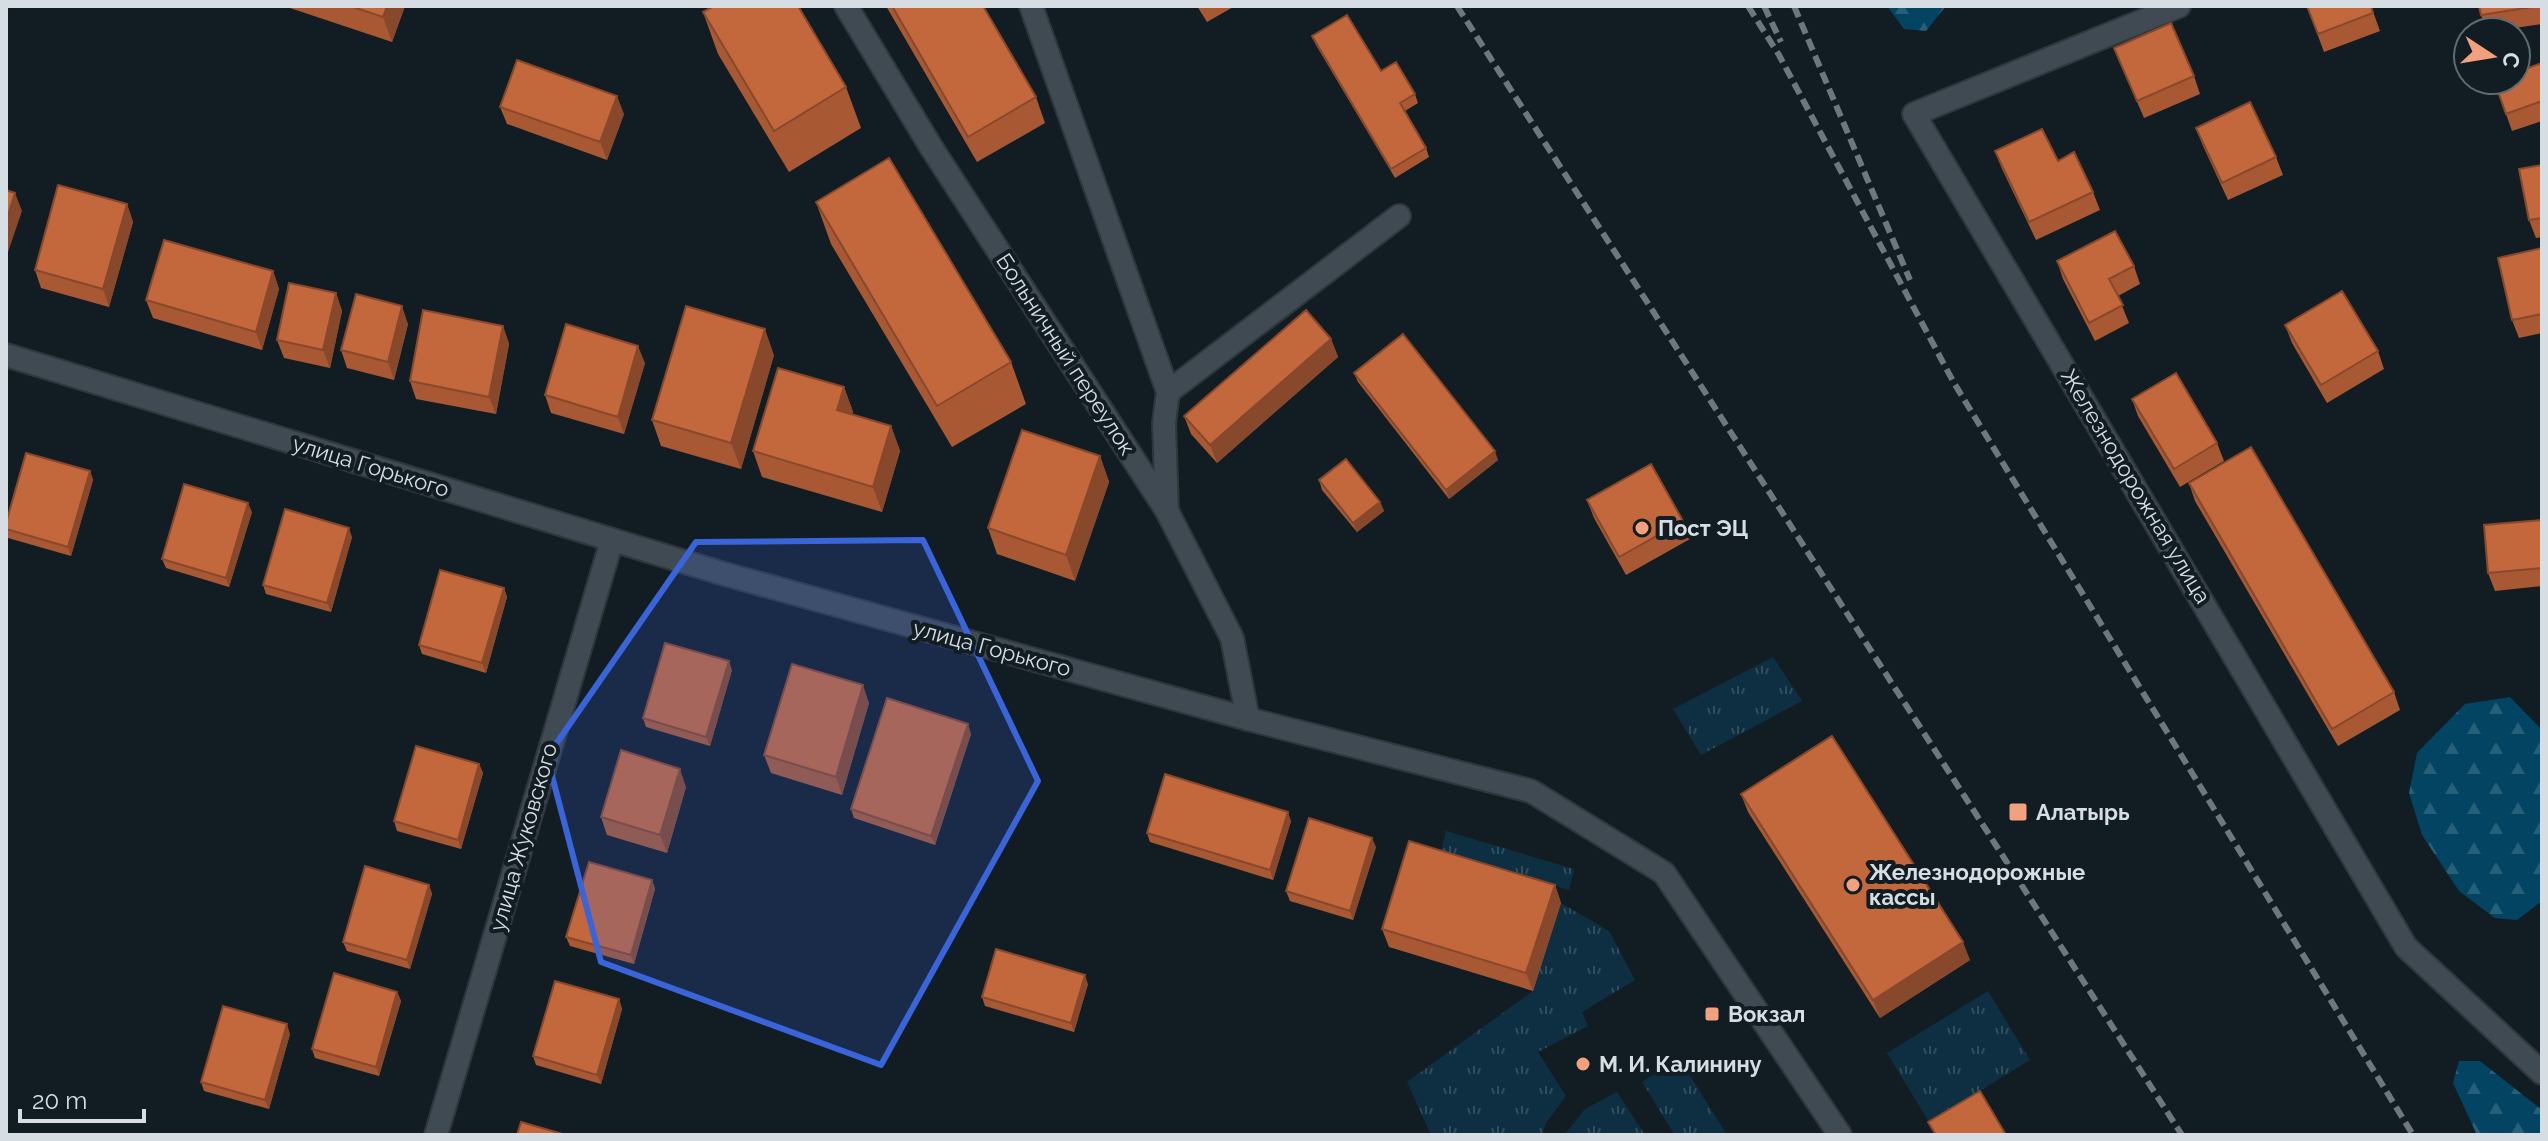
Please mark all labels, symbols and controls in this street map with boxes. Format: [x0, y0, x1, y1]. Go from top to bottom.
north arrow [2452, 16, 2532, 96]
text: С [2497, 50, 2526, 70]
street label: Больничный переулок [991, 248, 1141, 460]
street label: Железнодорожная улица [2056, 364, 2216, 608]
street label: улица Горького [289, 430, 453, 502]
place label: Пост ЭЦ [1658, 515, 1748, 541]
marker: Пост ЭЦ [1633, 519, 1651, 537]
street label: улица Горького [910, 614, 1074, 682]
street label: улица Жуковского [484, 740, 562, 934]
place label: Алатырь [2036, 799, 2130, 825]
marker: Алатырь [2007, 801, 2029, 823]
place label: Железнодорожные кассы [1869, 859, 2085, 910]
marker: Железнодорожные кассы [1844, 876, 1862, 894]
place label: Вокзал [1728, 1001, 1805, 1027]
marker: Вокзал [1703, 1005, 1721, 1023]
place label: М. И. Калинину [1599, 1051, 1762, 1077]
marker: М. И. Калинину [1574, 1055, 1592, 1073]
scale bar [20, 1073, 144, 1123]
text: 20 m [32, 1086, 87, 1115]

